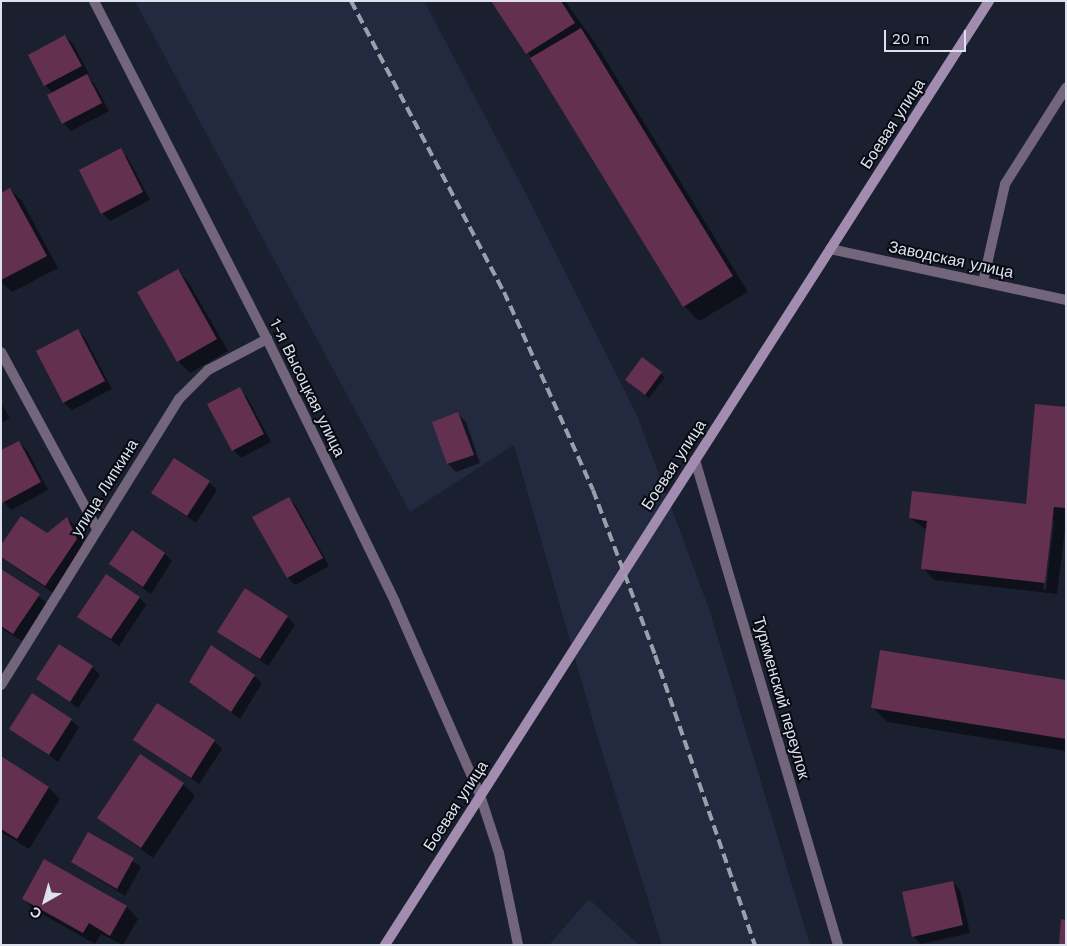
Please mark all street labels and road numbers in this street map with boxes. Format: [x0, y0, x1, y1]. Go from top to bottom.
street label: Боевая улица [857, 75, 929, 173]
street label: Заводская улица [887, 237, 1015, 283]
street label: 1-я Высоцкая улица [265, 316, 349, 460]
street label: Боевая улица [638, 416, 710, 514]
street label: улица Липкина [67, 436, 143, 540]
street label: Туркменский переулок [749, 615, 813, 781]
street label: Боевая улица [420, 757, 492, 855]

